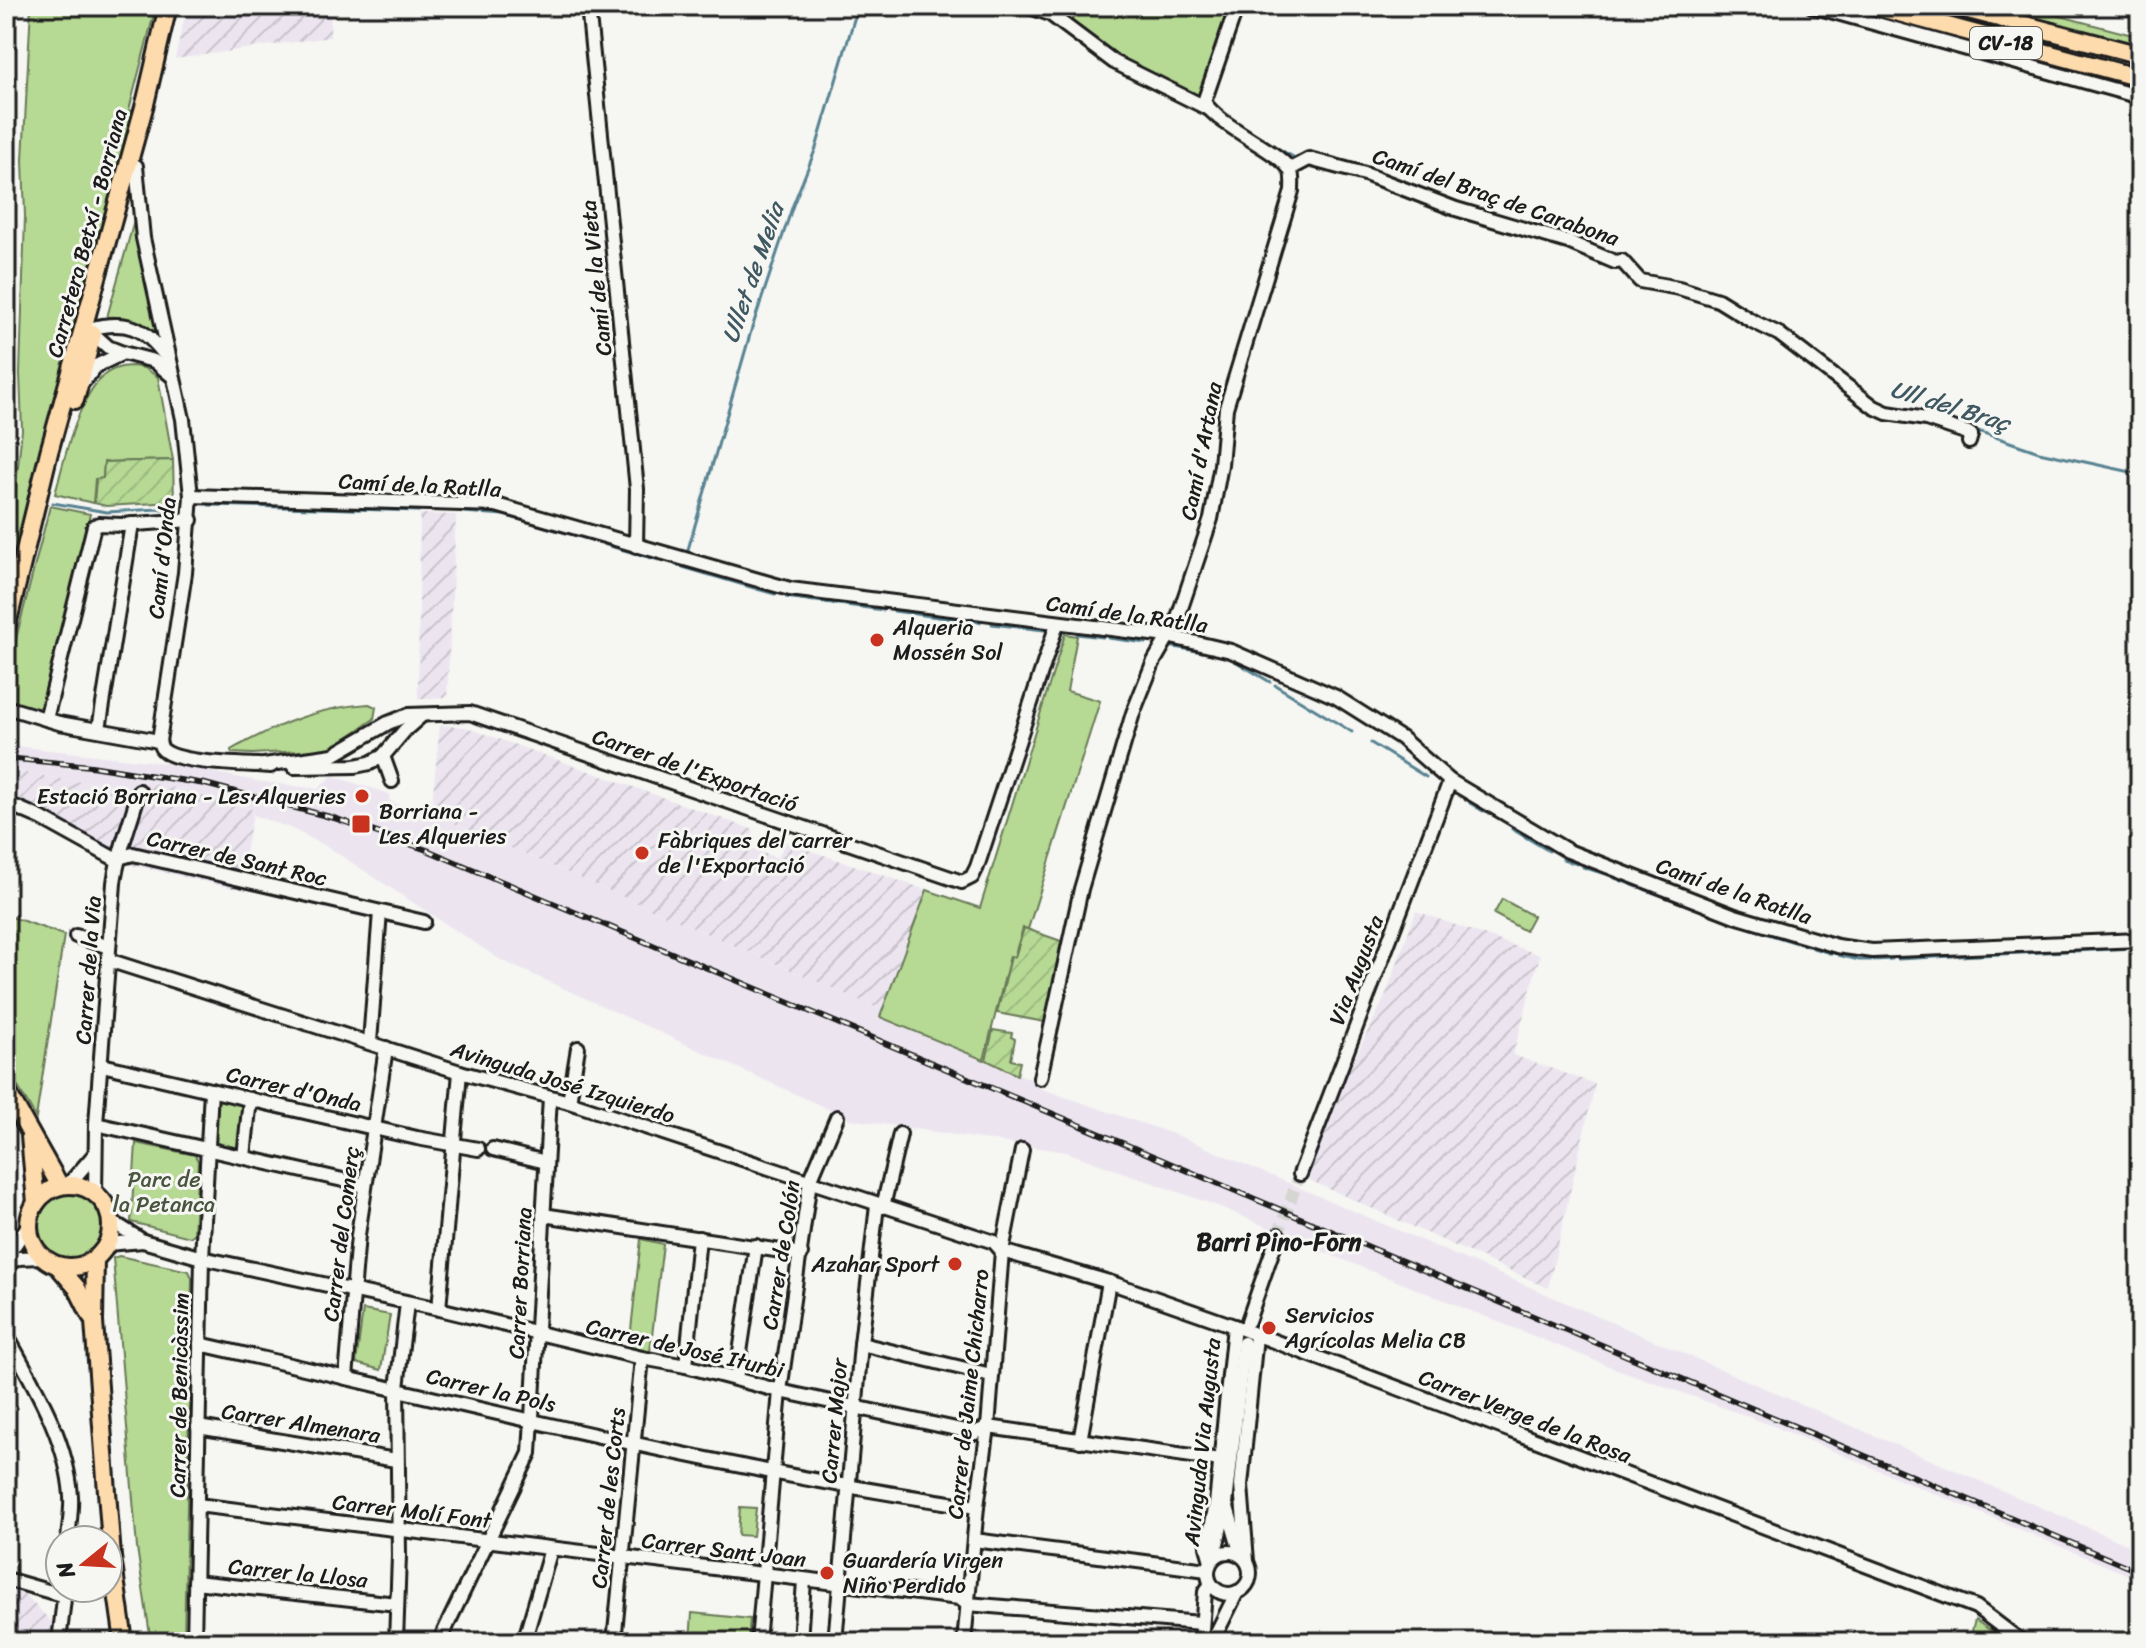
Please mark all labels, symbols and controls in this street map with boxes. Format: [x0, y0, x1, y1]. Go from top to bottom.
road number: CV-18 [1970, 27, 2042, 59]
street label: Carretera Betxí - Borriana [35, 104, 139, 362]
street label: Camí del Braç de Carabona [1367, 136, 1626, 258]
water label: Ullet de Melia [709, 194, 798, 349]
street label: Camí de la Vieta [568, 198, 624, 358]
water label: Ull del Braç [1885, 368, 2018, 445]
street label: Camí d'Artana [1168, 377, 1234, 524]
street label: Camí de la Ratlla [338, 461, 503, 509]
street label: Camí d'Onda [136, 495, 188, 621]
street label: Camí de la Ratlla [1044, 583, 1211, 645]
place label: Alqueria Mossén Sol [892, 608, 1003, 672]
marker: Alqueria Mossén Sol [868, 631, 886, 649]
street label: Carrer de l'Exportació [587, 717, 804, 824]
place label: Estació Borriana - Les Alqueries [37, 777, 347, 816]
marker: Estació Borriana - Les Alqueries [353, 787, 371, 805]
place label: Borriana - Les Alqueries [379, 792, 508, 856]
marker: Borriana - Les Alqueries [350, 813, 372, 835]
street label: Carrer de Sant Roc [143, 818, 331, 898]
place label: Fàbriques del carrer de l'Exportació [658, 821, 854, 885]
marker: Fàbriques del carrer de l'Exportació [633, 844, 651, 862]
street label: Camí de la Ratlla [1651, 846, 1818, 936]
street label: Carrer de la Via [63, 894, 113, 1046]
street label: Via Augusta [1317, 908, 1395, 1031]
street label: Avinguda José Izquierdo [445, 1029, 680, 1135]
street label: Carrer d'Onda [223, 1055, 365, 1123]
street label: Carrer del Comerç [311, 1144, 371, 1324]
park label: Parc de la Petanca [113, 1160, 215, 1224]
street label: Carrer de Colón [750, 1177, 812, 1333]
street label: Carrer Borriana [497, 1206, 543, 1360]
district label: Barri Pino-Forn [1197, 1221, 1361, 1263]
place label: Azahar Sport [811, 1245, 940, 1284]
marker: Azahar Sport [946, 1255, 964, 1273]
street label: Carrer de Jaime Chicharro [935, 1267, 1001, 1521]
street label: Carrer de Benicàssim [158, 1292, 200, 1498]
place label: Servicios Agrícolas Melia CB [1284, 1296, 1466, 1360]
street label: Carrer de José Iturbi [582, 1306, 789, 1390]
marker: Servicios Agrícolas Melia CB [1260, 1319, 1278, 1337]
street label: Avinguda Via Augusta [1172, 1335, 1232, 1549]
street label: Carrer Major [809, 1355, 859, 1485]
street label: Carrer la Pols [422, 1356, 560, 1424]
street label: Carrer Verge de la Rosa [1413, 1357, 1638, 1475]
street label: Carrer Almenara [219, 1391, 384, 1455]
street label: Carrer de les Corts [579, 1406, 637, 1590]
street label: Carrer Molí Font [330, 1482, 495, 1540]
street label: Carrer Sant Joan [640, 1521, 809, 1579]
north arrow [44, 1524, 124, 1604]
place label: Guardería Virgen Niño Perdido [843, 1541, 1003, 1605]
street label: Carrer la Llosa [227, 1546, 370, 1600]
text: N [44, 1556, 87, 1584]
marker: Guardería Virgen Niño Perdido [818, 1564, 836, 1582]

